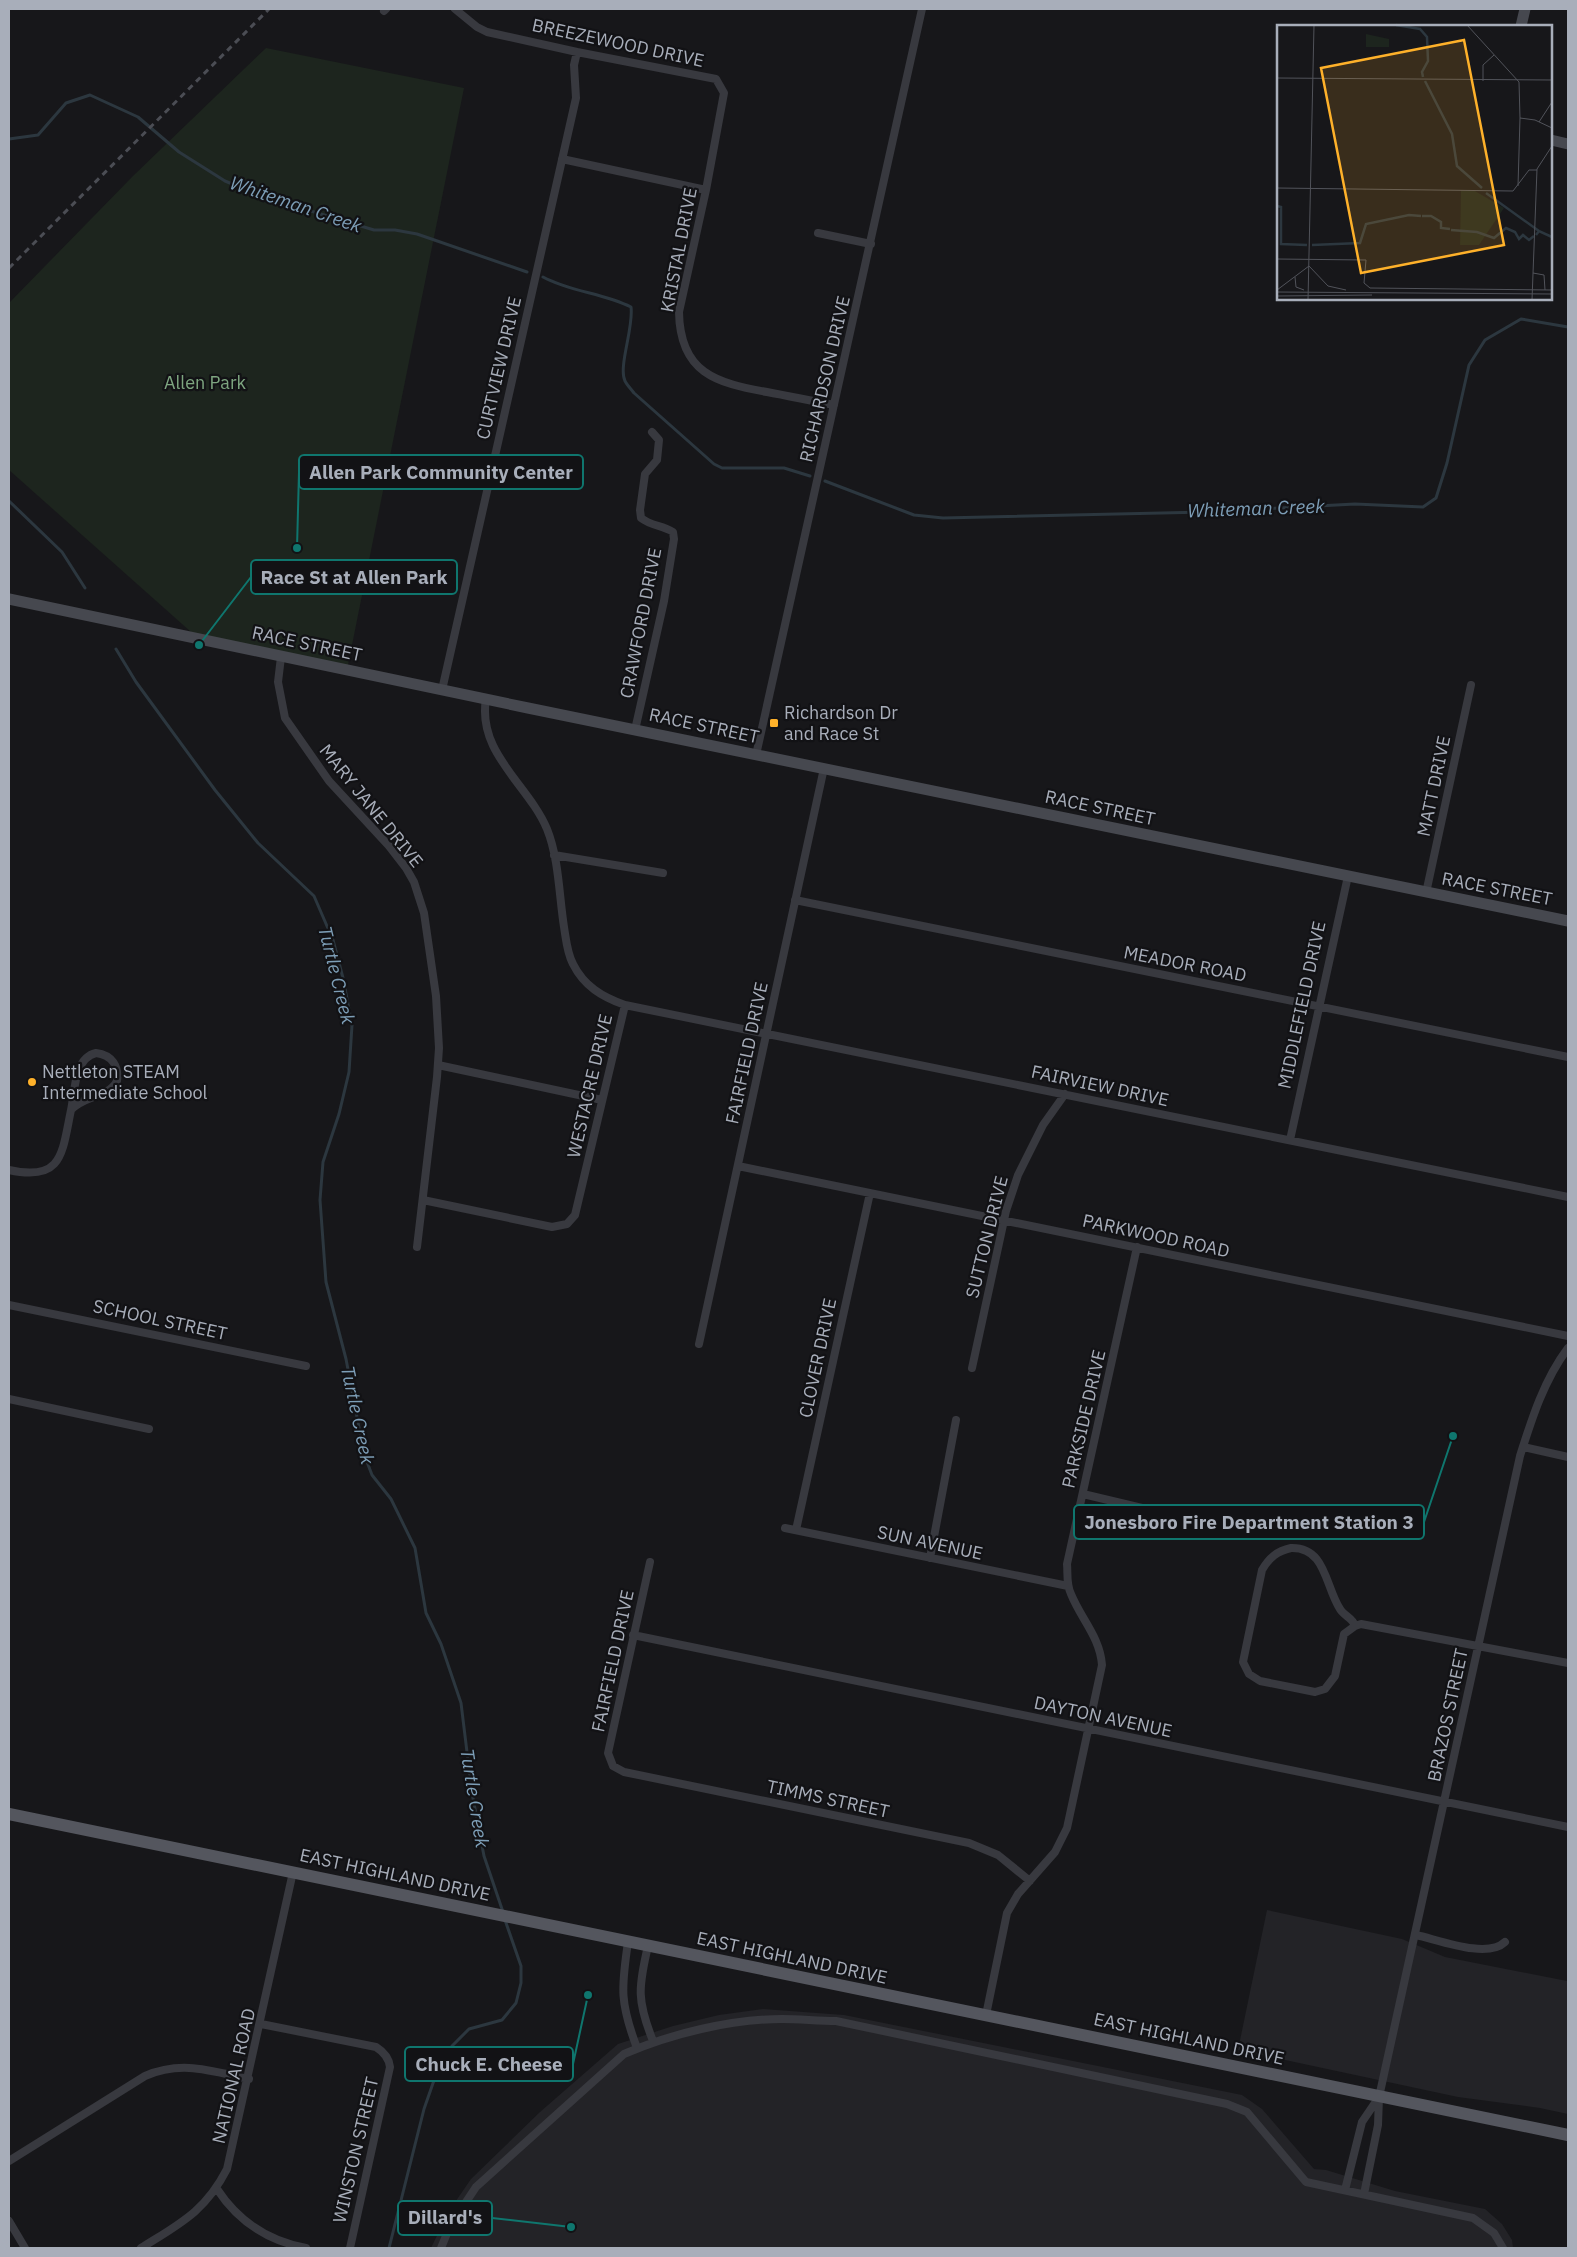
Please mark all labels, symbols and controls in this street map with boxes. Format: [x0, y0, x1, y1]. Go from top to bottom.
street label: BREEZEWOOD DRIVE [530, 13, 706, 72]
inset map [1277, 25, 1552, 300]
water label: Whiteman Creek [227, 170, 366, 238]
street label: KRISTAL DRIVE [655, 186, 702, 314]
street label: RICHARDSON DRIVE [794, 293, 855, 464]
street label: CURTVIEW DRIVE [471, 294, 526, 442]
park label: Allen Park [164, 371, 247, 394]
callout: Allen Park Community Center [299, 455, 583, 489]
text: Allen Park Community Center [309, 460, 573, 484]
water label: Whiteman Creek [1187, 494, 1326, 522]
street label: CRAWFORD DRIVE [615, 546, 666, 700]
callout: Race St at Allen Park [251, 560, 457, 594]
text: Race St at Allen Park [261, 565, 447, 589]
street label: RACE STREET [250, 621, 364, 666]
place label: Richardson Dr and Race St [784, 701, 898, 745]
street label: RACE STREET [647, 703, 761, 748]
marker: Richardson Dr and Race St [768, 717, 780, 729]
street label: MATT DRIVE [1412, 733, 1455, 838]
street label: MARY JANE DRIVE [315, 739, 428, 872]
street label: RACE STREET [1043, 785, 1157, 830]
street label: RACE STREET [1440, 867, 1554, 910]
street label: MIDDLEFIELD DRIVE [1273, 919, 1331, 1091]
water label: Turtle Creek [313, 924, 361, 1028]
street label: MEADOR ROAD [1122, 940, 1248, 987]
street label: FAIRFIELD DRIVE [720, 980, 773, 1126]
street label: WESTACRE DRIVE [562, 1012, 617, 1160]
place label: Nettleton STEAM Intermediate School [42, 1060, 208, 1104]
street label: FAIRVIEW DRIVE [1029, 1060, 1171, 1111]
marker: Nettleton STEAM Intermediate School [26, 1076, 38, 1088]
street label: SUTTON DRIVE [960, 1173, 1013, 1300]
street label: PARKWOOD ROAD [1081, 1209, 1232, 1262]
street label: SCHOOL STREET [91, 1294, 229, 1345]
street label: CLOVER DRIVE [794, 1296, 841, 1420]
street label: PARKSIDE DRIVE [1056, 1348, 1111, 1490]
water label: Turtle Creek [336, 1364, 380, 1468]
callout: Jonesboro Fire Department Station 3 [1074, 1505, 1424, 1539]
text: Jonesboro Fire Department Station 3 [1084, 1510, 1414, 1534]
street label: SUN AVENUE [875, 1520, 985, 1565]
street label: FAIRFIELD DRIVE [586, 1588, 639, 1734]
street label: BRAZOS STREET [1422, 1646, 1473, 1784]
street label: DAYTON AVENUE [1032, 1691, 1174, 1742]
water label: Turtle Creek [455, 1747, 495, 1850]
street label: TIMMS STREET [765, 1774, 891, 1823]
street label: EAST HIGHLAND DRIVE [298, 1843, 492, 1906]
street label: EAST HIGHLAND DRIVE [695, 1926, 889, 1989]
street label: NATIONAL ROAD [207, 2006, 260, 2146]
street label: EAST HIGHLAND DRIVE [1092, 2007, 1286, 2070]
callout: Chuck E. Cheese [405, 2047, 573, 2081]
text: Chuck E. Cheese [415, 2052, 563, 2076]
street label: WINSTON STREET [328, 2075, 383, 2225]
callout: Dillard's [398, 2201, 492, 2235]
text: Dillard's [408, 2205, 482, 2229]

